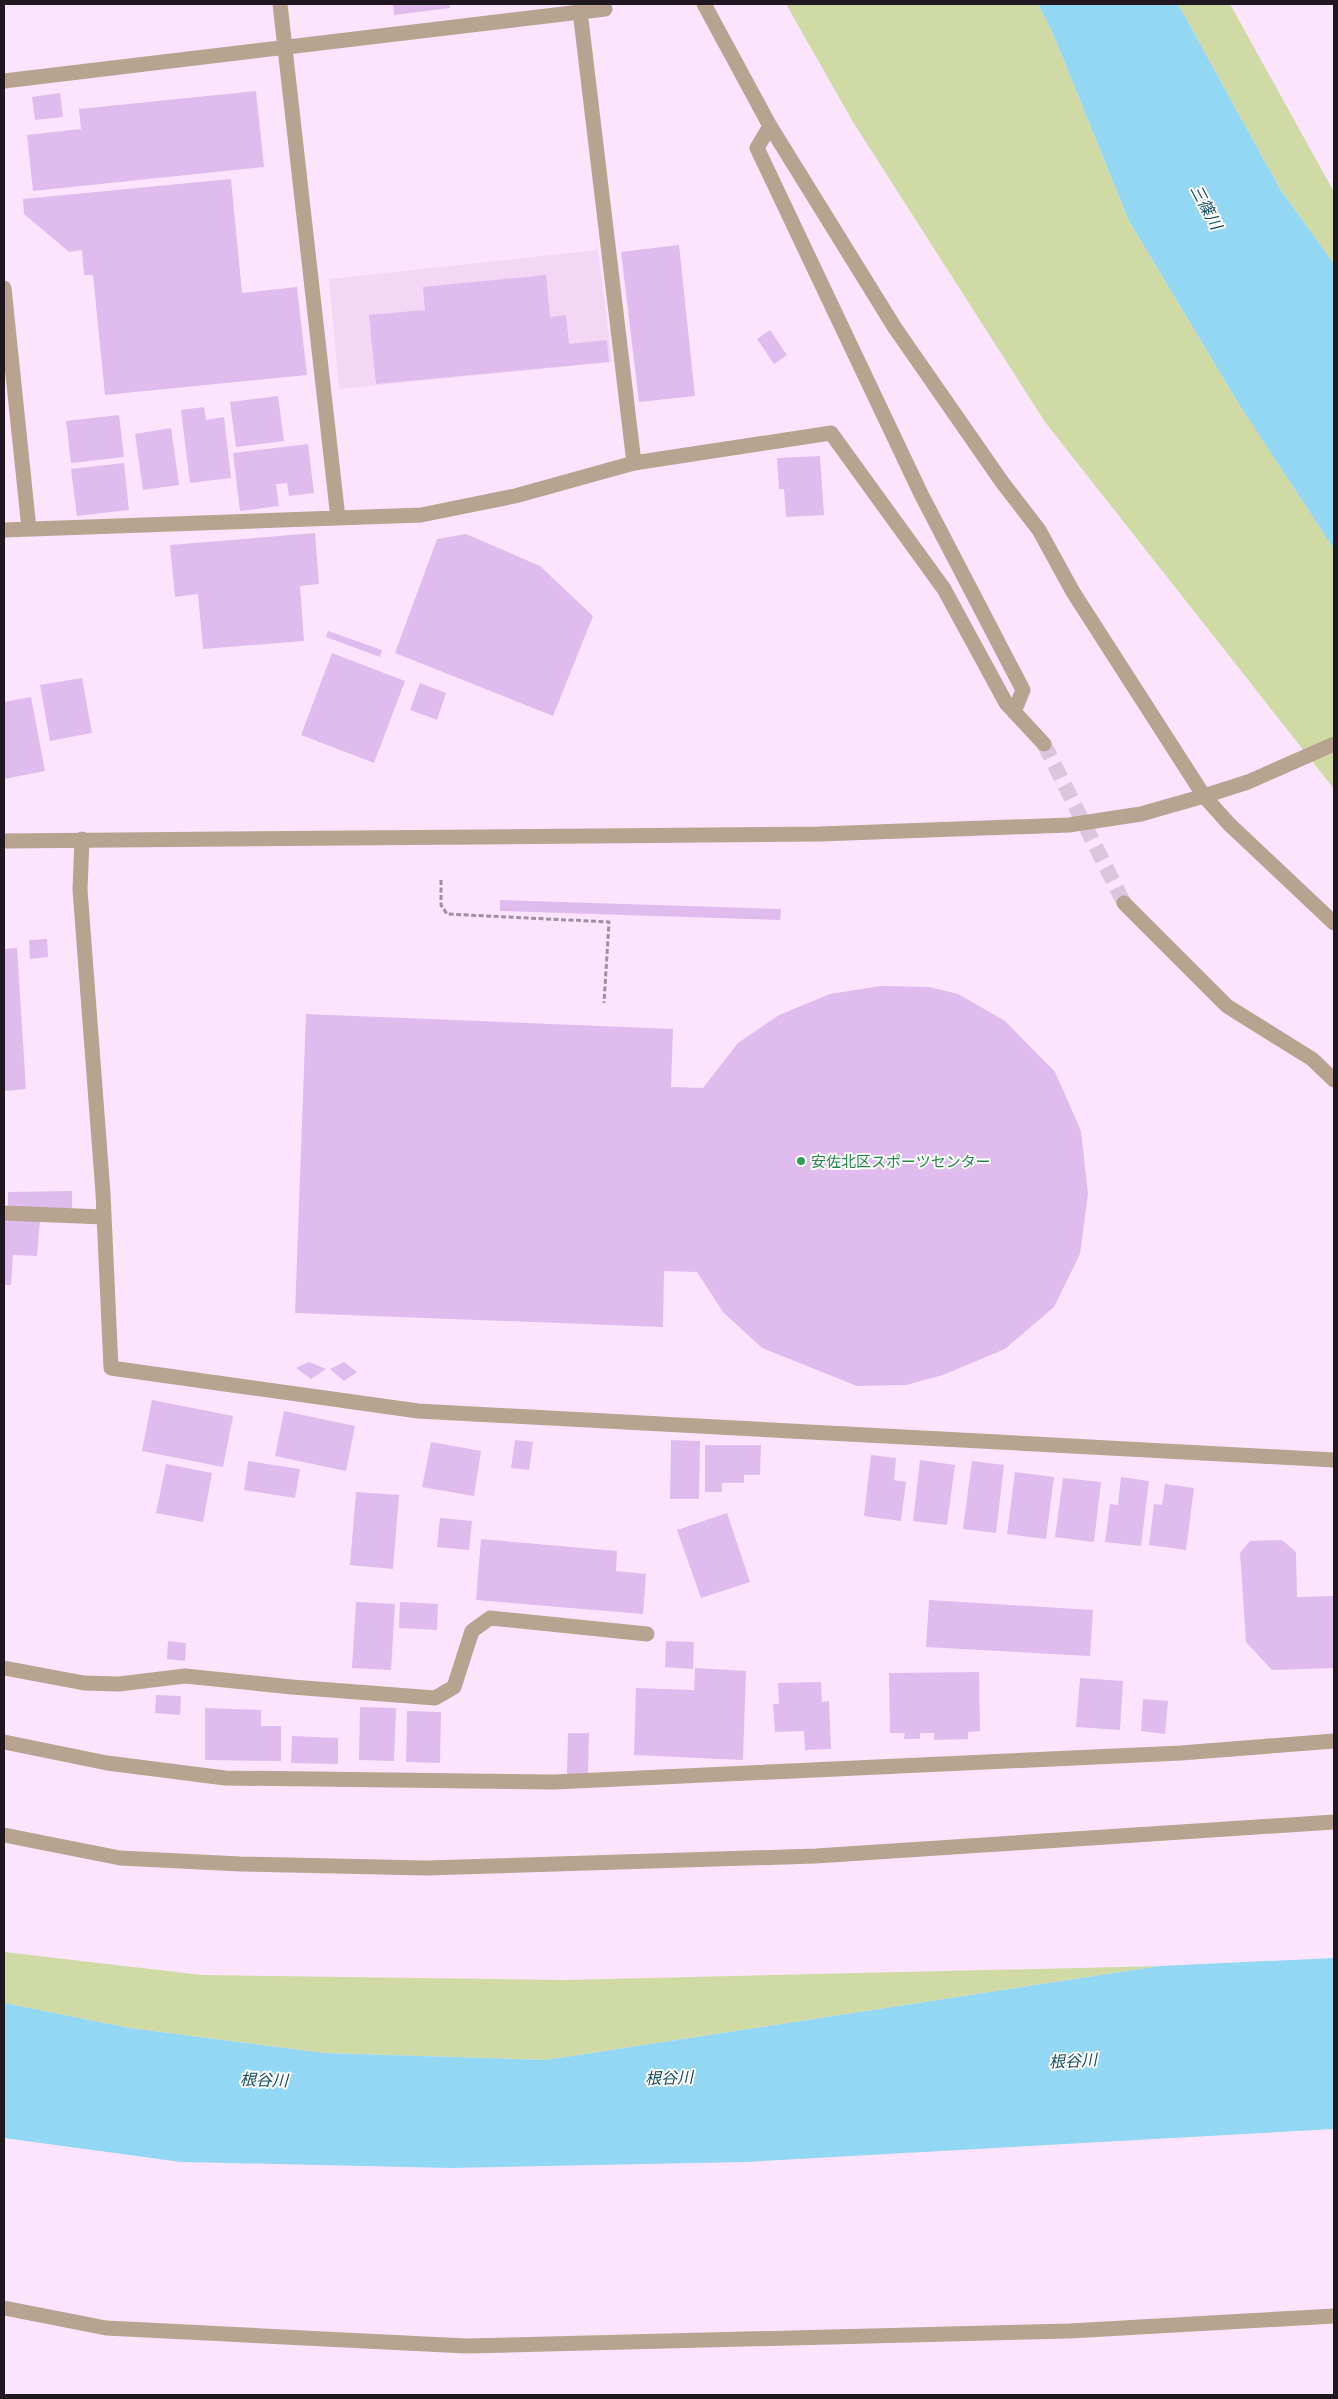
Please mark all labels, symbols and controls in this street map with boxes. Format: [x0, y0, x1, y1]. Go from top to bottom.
water label: 三篠川 [1186, 181, 1227, 234]
place label: 安佐北区スポーツセンター [811, 1153, 991, 1170]
marker: 安佐北区スポーツセンター [795, 1155, 807, 1167]
water label: 根谷川 [1049, 2050, 1099, 2072]
water label: 根谷川 [645, 2068, 695, 2088]
water label: 根谷川 [240, 2070, 290, 2090]

